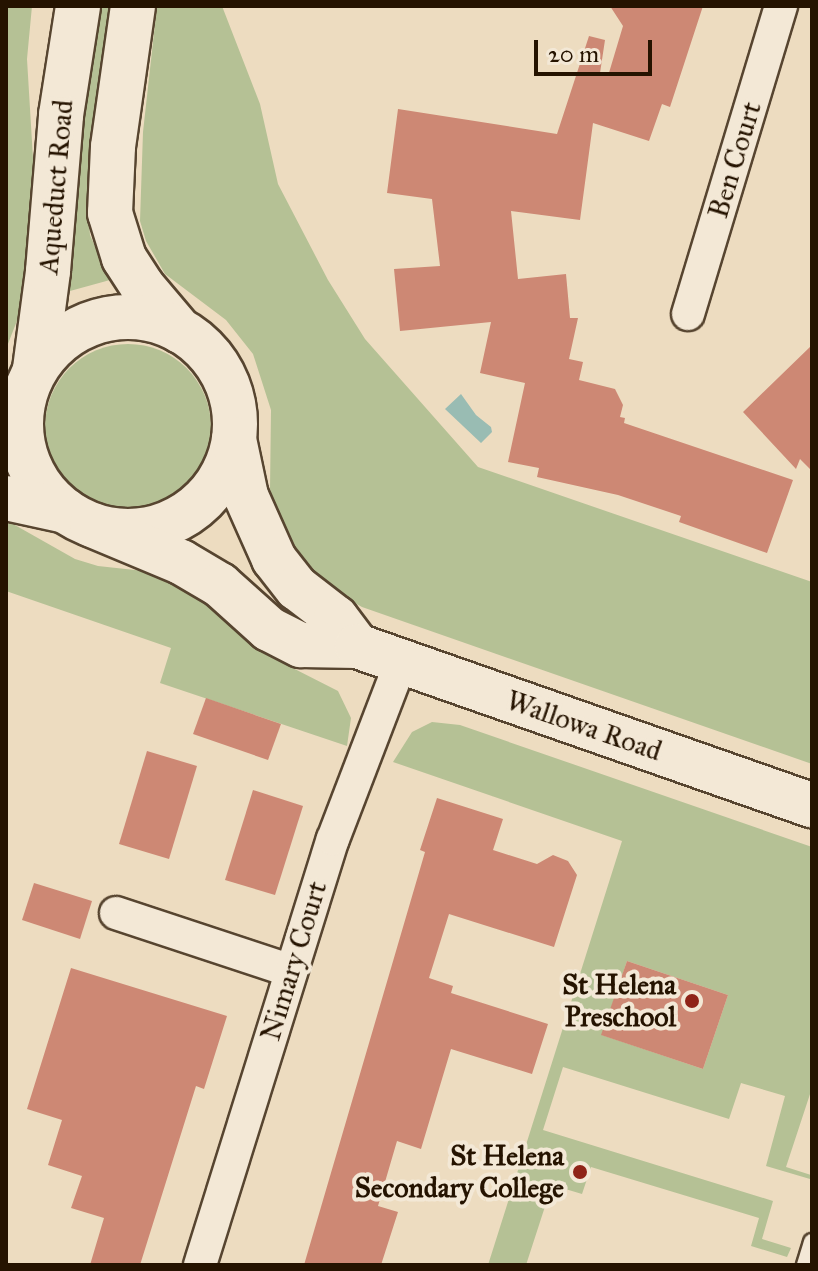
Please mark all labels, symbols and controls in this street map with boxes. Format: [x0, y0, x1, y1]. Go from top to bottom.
scale bar [538, 24, 656, 74]
text: 20 m [548, 39, 599, 69]
street label: Aqueduct Road [32, 98, 80, 276]
street label: Ben Court [701, 98, 769, 222]
street label: Wallowa Road [502, 684, 666, 768]
street label: Nimary Court [254, 877, 334, 1045]
place label: St Helena Preschool [562, 968, 676, 1034]
marker: St Helena Preschool [683, 992, 701, 1010]
place label: St Helena Secondary College [355, 1139, 564, 1205]
marker: St Helena Secondary College [571, 1163, 589, 1181]

